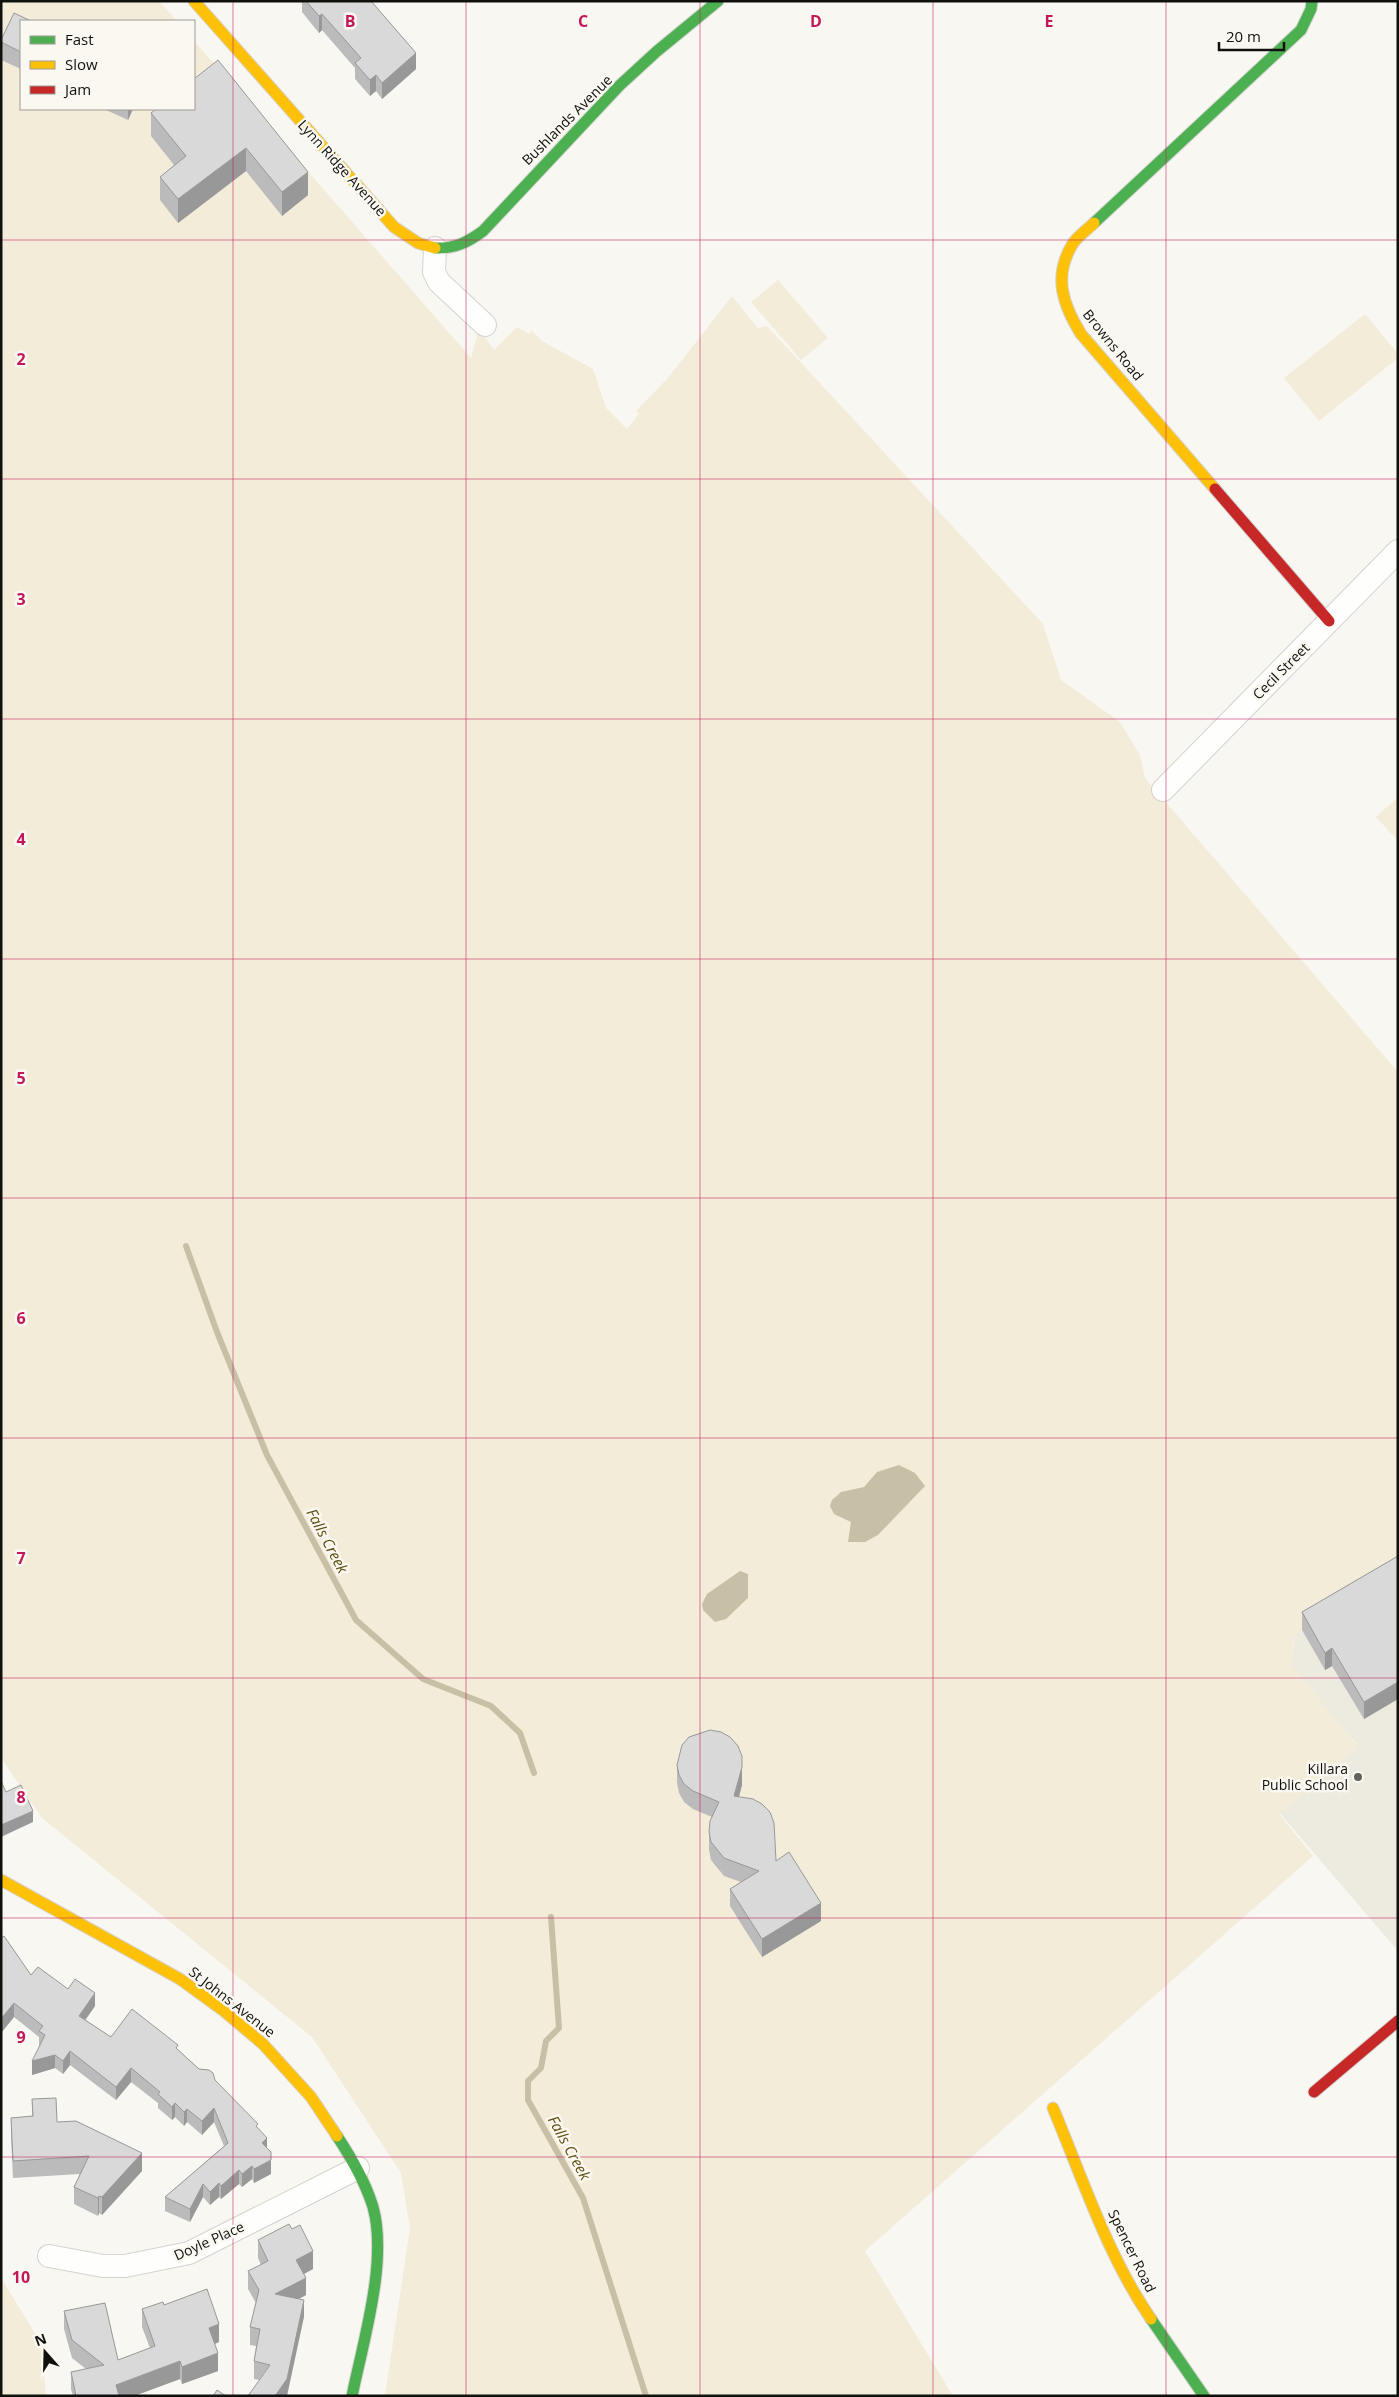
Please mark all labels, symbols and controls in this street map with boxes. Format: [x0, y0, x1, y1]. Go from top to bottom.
text: B [345, 10, 355, 32]
text: C [578, 10, 588, 32]
text: D [810, 10, 822, 32]
text: E [1045, 10, 1054, 32]
legend [20, 20, 195, 110]
scale bar [1219, 20, 1284, 52]
text: 20 m [1226, 26, 1261, 46]
text: Fast [65, 29, 94, 49]
text: Slow [65, 54, 98, 74]
street label: Bushlands Avenue [517, 70, 616, 169]
text: Jam [63, 79, 91, 99]
street label: Lynn Ridge Avenue [294, 115, 391, 220]
street label: Browns Road [1079, 305, 1148, 384]
text: 2 [16, 348, 26, 370]
text: 3 [16, 588, 26, 610]
street label: Cecil Street [1248, 638, 1313, 703]
text: 4 [16, 828, 26, 850]
text: 5 [16, 1067, 26, 1089]
text: 6 [16, 1307, 26, 1329]
water label: Falls Creek [302, 1505, 354, 1577]
text: 7 [16, 1547, 26, 1569]
place label: Killara Public School [1262, 1759, 1348, 1794]
marker: Killara Public School [1352, 1771, 1364, 1783]
text: 8 [16, 1786, 26, 1808]
street label: St Johns Avenue [185, 1962, 280, 2041]
text: 9 [16, 2026, 26, 2048]
water label: Falls Creek [544, 2112, 596, 2184]
street label: Spencer Road [1104, 2206, 1161, 2295]
street label: Doyle Place [171, 2217, 247, 2264]
text: 10 [12, 2266, 30, 2288]
north arrow [20, 2327, 70, 2377]
text: N [32, 2328, 49, 2350]

